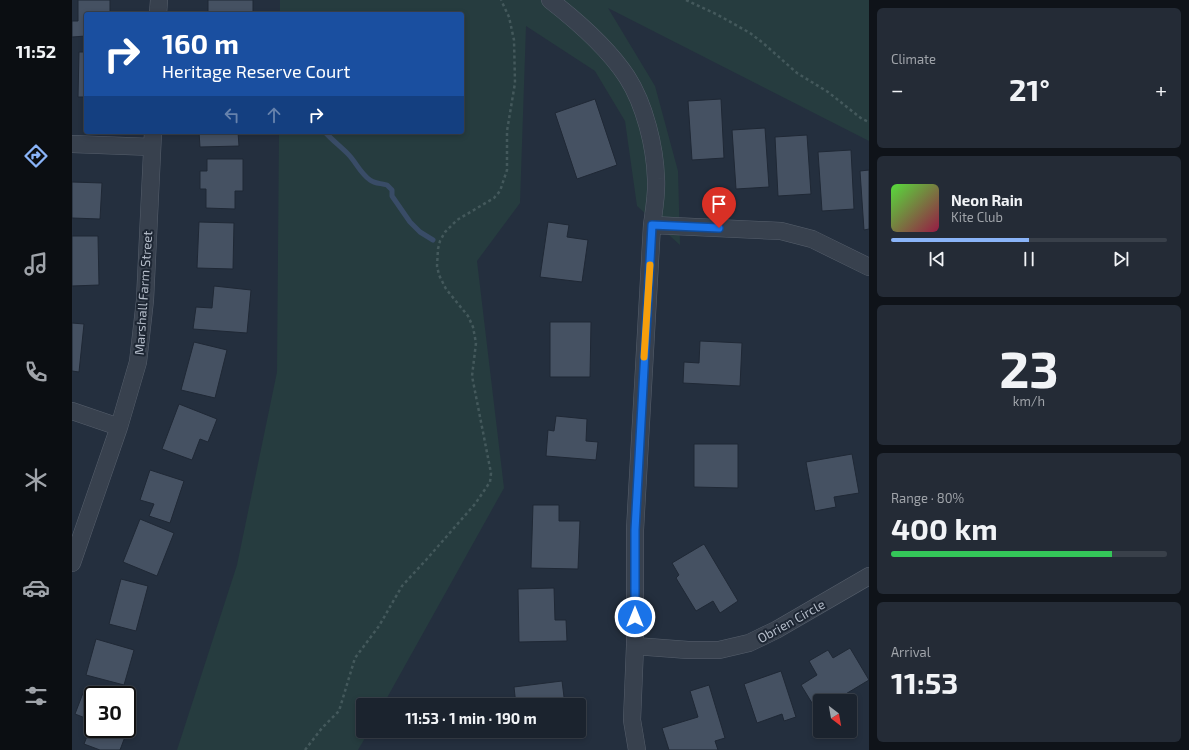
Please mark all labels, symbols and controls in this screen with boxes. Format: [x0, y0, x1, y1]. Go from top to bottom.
text: 160 m [162, 26, 239, 60]
icon: right [96, 28, 148, 80]
text: 11:52 [16, 40, 56, 62]
text: Climate [891, 51, 936, 67]
text: Heritage Reserve Court [162, 60, 350, 82]
text: 21° [1009, 71, 1050, 107]
text: − [891, 76, 904, 102]
text: + [1155, 76, 1167, 102]
icon: left [221, 104, 243, 126]
icon: ahead [263, 104, 285, 126]
icon: right [305, 104, 327, 126]
icon: directions [22, 142, 50, 170]
pin [702, 187, 736, 228]
text: Neon Rain [951, 191, 1023, 209]
icon: arrive [708, 193, 730, 215]
text: Kite Club [951, 209, 1003, 225]
street label: Marshall Farm Street [131, 230, 155, 356]
icon: previous [926, 248, 948, 270]
icon: pause [1018, 248, 1040, 270]
icon: next [1110, 248, 1132, 270]
icon: music [22, 250, 50, 278]
text: 23 [999, 336, 1059, 398]
icon: phone [22, 358, 50, 386]
text: km/h [1013, 393, 1045, 409]
icon: climate [22, 466, 50, 494]
text: Range · 80% [891, 490, 964, 506]
text: 400 km [891, 510, 998, 546]
icon: car [22, 574, 50, 602]
position arrow [614, 596, 656, 638]
street label: Obrien Circle [754, 596, 828, 646]
text: Arrival [891, 644, 931, 660]
text: 11:53 [891, 664, 958, 700]
icon: filters [22, 682, 50, 710]
speed limit sign: 30 [84, 686, 136, 738]
north arrow [813, 694, 857, 738]
map controls [813, 694, 857, 738]
text: 11:53 · 1 min · 190 m [405, 709, 537, 727]

